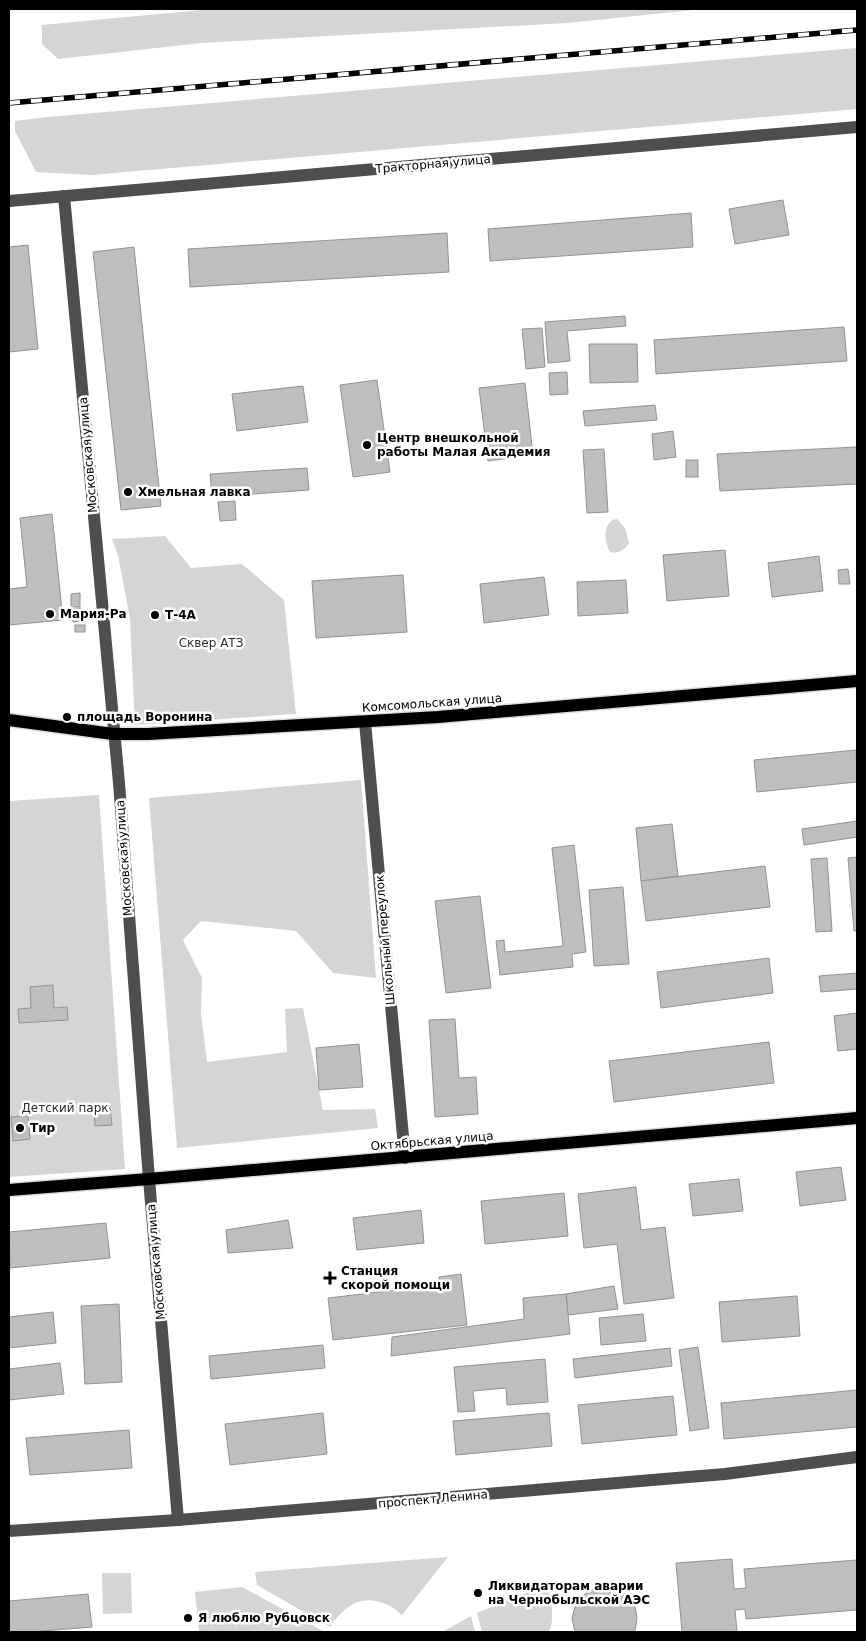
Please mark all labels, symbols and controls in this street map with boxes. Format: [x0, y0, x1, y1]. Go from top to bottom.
street label: Тракторная улица [374, 152, 491, 176]
street label: Московская улица [76, 396, 100, 514]
place label: Центр внешкольной работы Малая Академия [377, 431, 550, 459]
marker: Центр внешкольной работы Малая Академия [361, 439, 373, 451]
place label: Хмельная лавка [138, 485, 251, 499]
marker: Хмельная лавка [122, 486, 134, 498]
place label: Мария-Ра [60, 607, 127, 621]
marker: Мария-Ра [44, 608, 56, 620]
place label: Т-4А [165, 608, 197, 622]
marker: Т-4А [149, 609, 161, 621]
park label: Сквер АТЗ [179, 636, 243, 650]
street label: Комсомольская улица [362, 691, 502, 715]
place label: площадь Воронина [77, 710, 212, 724]
marker: площадь Воронина [61, 711, 73, 723]
street label: Московская улица [113, 800, 135, 916]
street label: Школьный переулок [372, 874, 398, 1006]
park label: Детский парк [21, 1101, 109, 1115]
place label: Тир [30, 1121, 56, 1135]
marker: Тир [14, 1122, 26, 1134]
street label: Октябрьская улица [370, 1129, 494, 1153]
street label: Московская улица [144, 1203, 168, 1321]
place label: Станция скорой помощи [341, 1264, 450, 1292]
marker: Станция скорой помощи [323, 1271, 337, 1285]
street label: проспект Ленина [378, 1487, 488, 1511]
place label: Ликвидаторам аварии на Чернобыльской АЭС [488, 1579, 650, 1607]
marker: Ликвидаторам аварии на Чернобыльской АЭС [472, 1587, 484, 1599]
place label: Я люблю Рубцовск [198, 1611, 330, 1625]
marker: Я люблю Рубцовск [182, 1612, 194, 1624]

